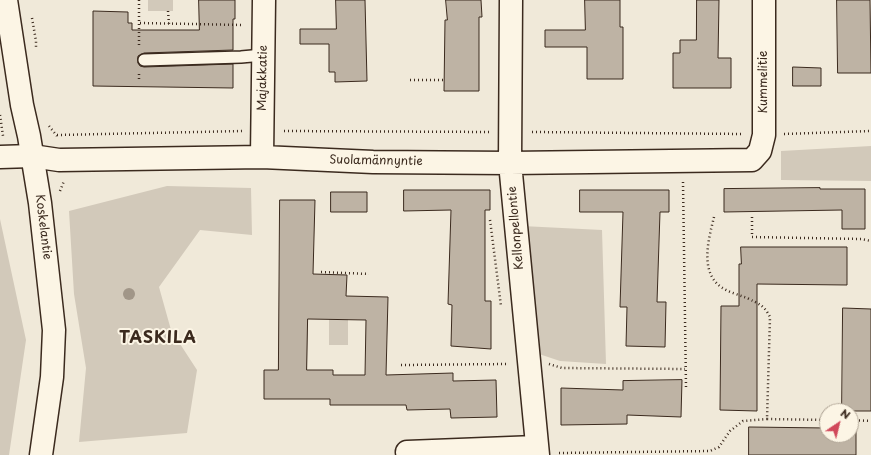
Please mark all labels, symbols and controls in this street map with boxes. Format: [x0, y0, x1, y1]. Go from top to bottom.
street label: Majakkatie [255, 45, 271, 111]
street label: Kummelitie [757, 51, 771, 113]
street label: Suolamännyntie [329, 153, 423, 169]
street label: Kellonpellontie [505, 185, 527, 271]
street label: Koskelantie [32, 193, 54, 261]
district label: TASKILA [119, 329, 197, 349]
north arrow [819, 403, 859, 443]
text: N [837, 404, 854, 423]

